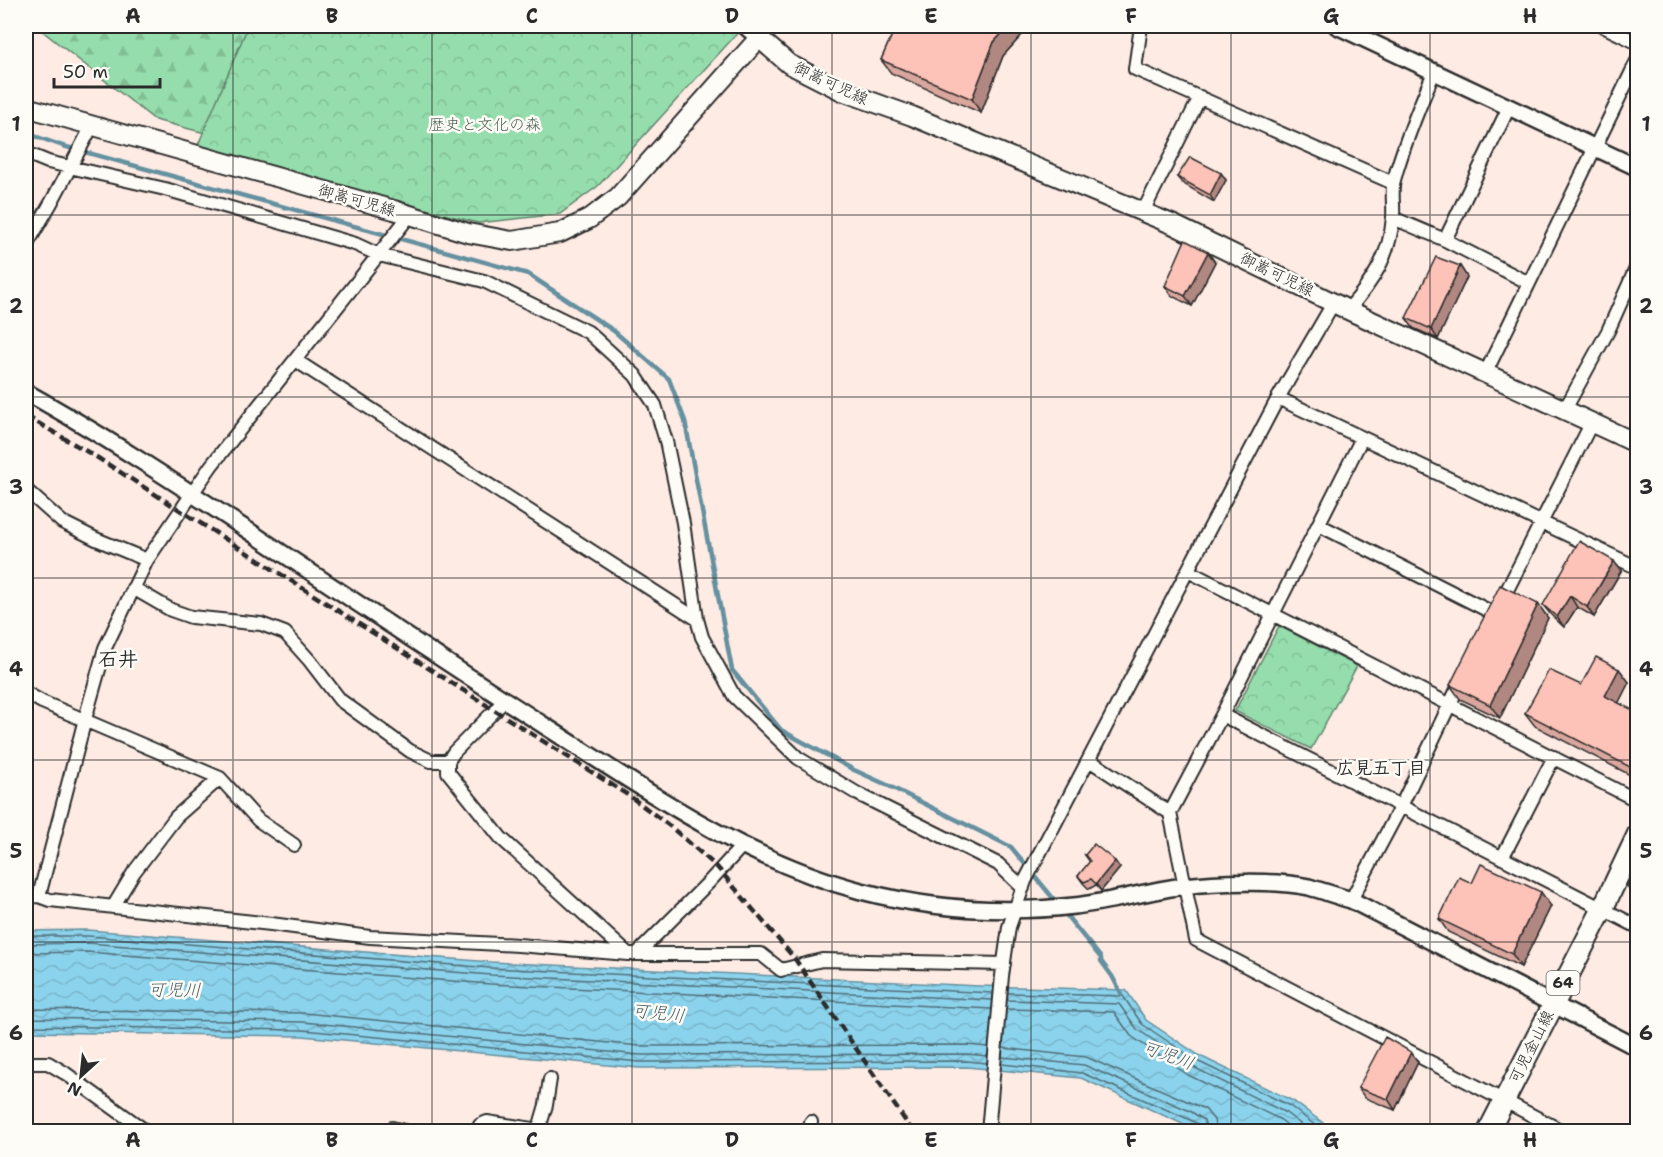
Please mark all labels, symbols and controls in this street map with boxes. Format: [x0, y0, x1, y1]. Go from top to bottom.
text: A [125, 3, 141, 29]
text: B [326, 3, 338, 29]
text: C [526, 3, 538, 29]
text: D [725, 3, 739, 29]
text: E [924, 3, 938, 29]
text: F [1125, 3, 1137, 29]
text: G [1323, 3, 1339, 29]
text: H [1523, 3, 1537, 29]
scale bar [54, 51, 160, 89]
street label: 御嵩可児線 [790, 57, 872, 109]
text: 50 m [63, 60, 108, 84]
text: 1 [11, 111, 21, 137]
text: 1 [1641, 111, 1651, 137]
park label: 歴史と文化の森 [429, 114, 541, 135]
street label: 御嵩可児線 [316, 179, 398, 221]
street label: 御嵩可児線 [1236, 247, 1318, 301]
text: 2 [9, 293, 23, 319]
text: 2 [1639, 293, 1653, 319]
text: 3 [9, 474, 23, 500]
text: 3 [1639, 474, 1653, 500]
district label: 石井 [98, 646, 138, 672]
text: 4 [9, 656, 23, 682]
text: 4 [1639, 656, 1653, 682]
district label: 広見五丁目 [1336, 756, 1426, 780]
text: 5 [10, 838, 22, 864]
text: 5 [1640, 838, 1652, 864]
road number: 64 [1546, 971, 1580, 995]
water label: 可児川 [147, 978, 201, 1002]
water label: 可児川 [630, 998, 686, 1028]
street label: 可児金山線 [1503, 1007, 1559, 1087]
text: 6 [9, 1020, 23, 1046]
text: 6 [1639, 1020, 1653, 1046]
water label: 可児川 [1139, 1034, 1197, 1076]
north arrow [51, 1046, 111, 1106]
text: N [64, 1077, 85, 1101]
text: A [125, 1127, 141, 1153]
text: B [326, 1127, 338, 1153]
text: C [526, 1127, 538, 1153]
text: D [725, 1127, 739, 1153]
text: E [924, 1127, 938, 1153]
text: F [1125, 1127, 1137, 1153]
text: G [1323, 1127, 1339, 1153]
text: H [1523, 1127, 1537, 1153]

